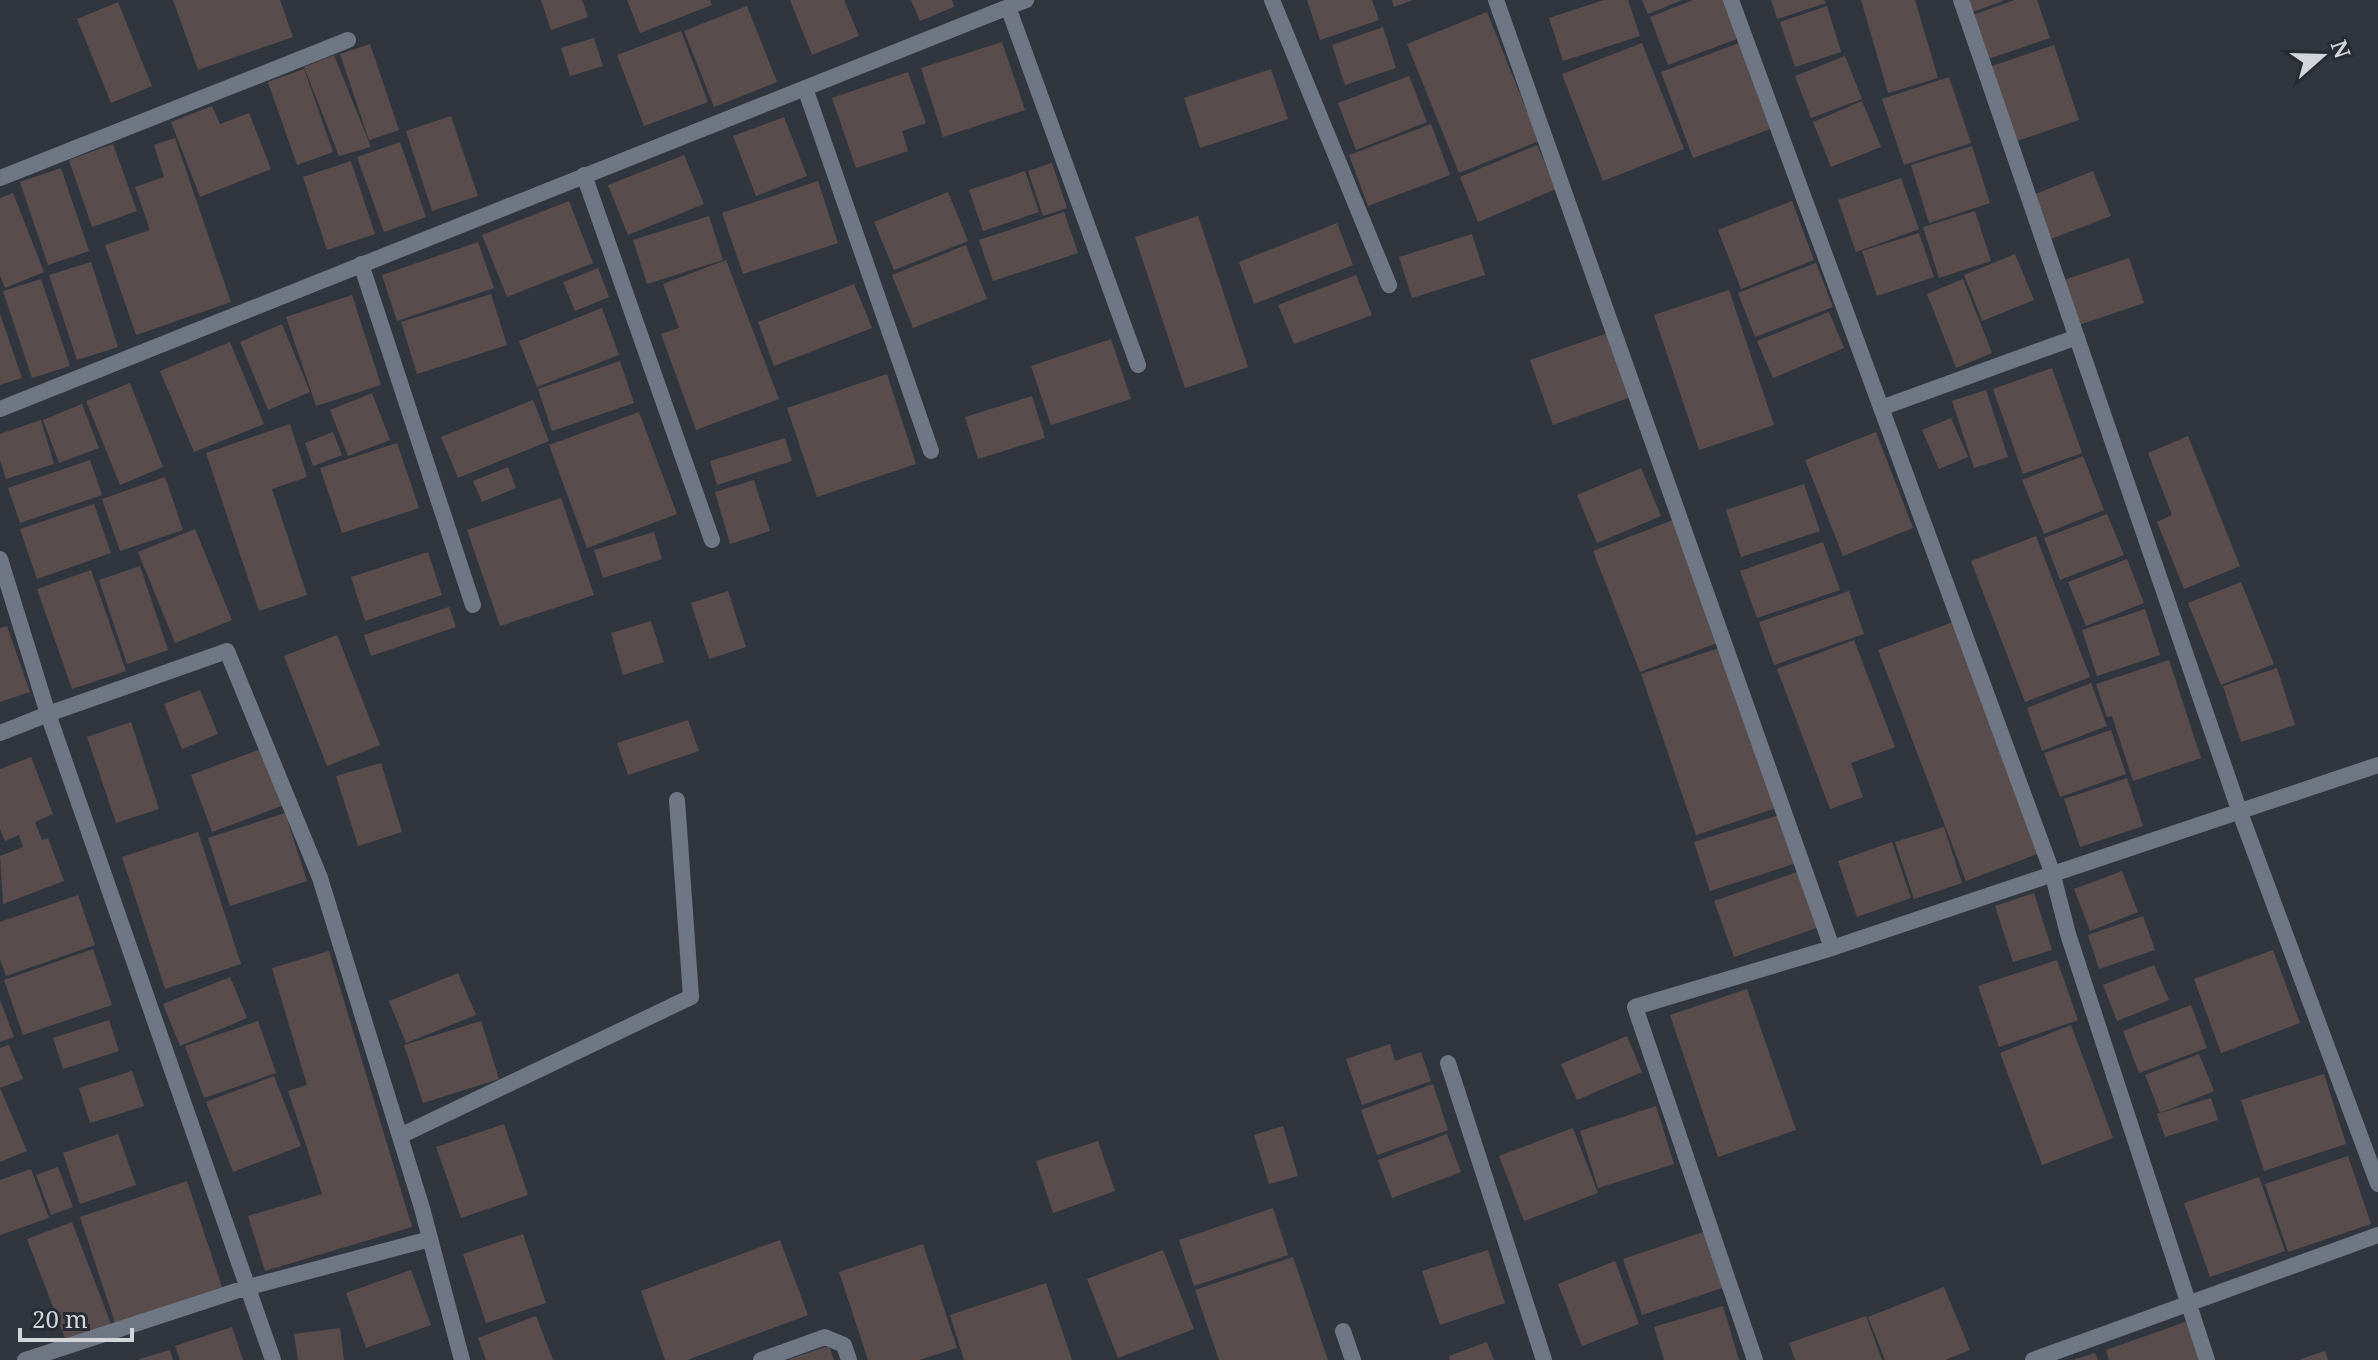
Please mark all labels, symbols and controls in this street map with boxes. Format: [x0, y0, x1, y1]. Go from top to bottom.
north arrow [2282, 16, 2362, 96]
text: N [2325, 36, 2359, 62]
scale bar [20, 1292, 132, 1342]
text: 20 m [32, 1302, 88, 1335]

